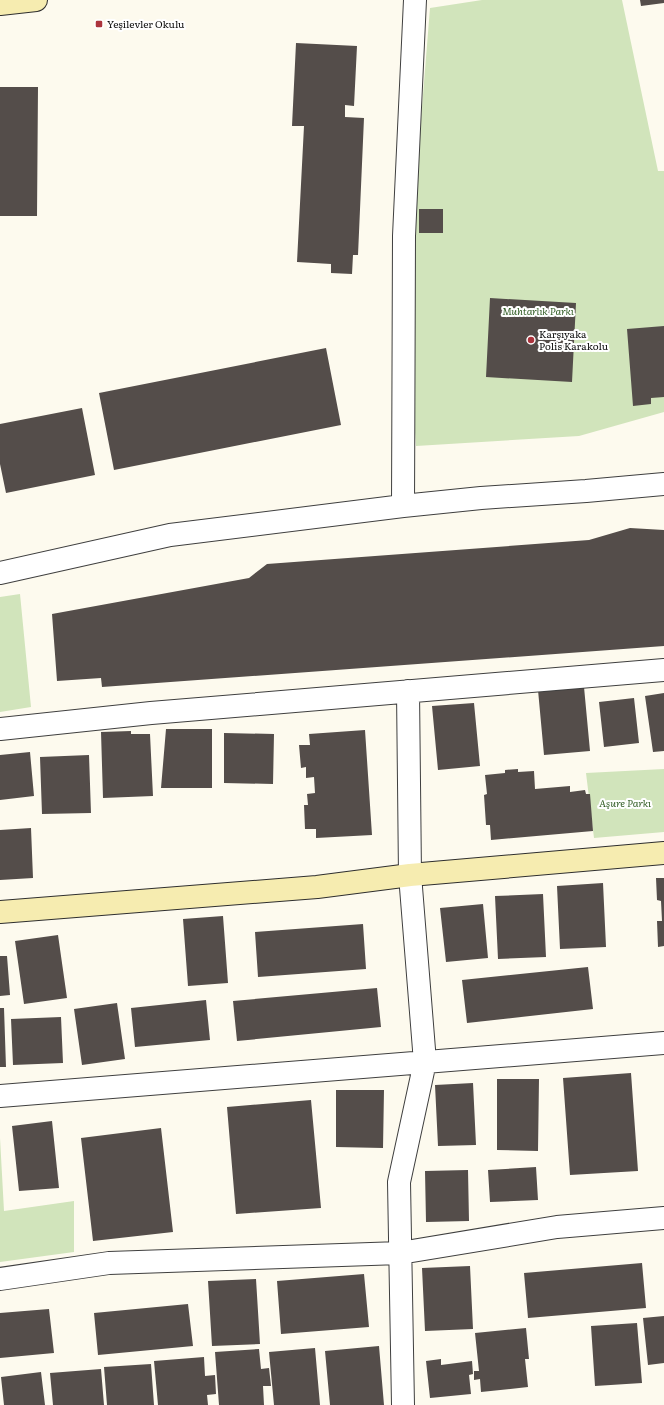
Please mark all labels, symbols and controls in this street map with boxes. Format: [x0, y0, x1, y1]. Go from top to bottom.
place label: Yeşilevler Okulu [107, 16, 185, 31]
marker: Yeşilevler Okulu [94, 19, 104, 29]
park label: Muhtarlık Parkı [502, 303, 574, 318]
place label: Karşıyaka Polis Karakolu [539, 326, 609, 353]
marker: Karşıyaka Polis Karakolu [526, 335, 536, 345]
park label: Aşure Parkı [599, 795, 651, 810]

